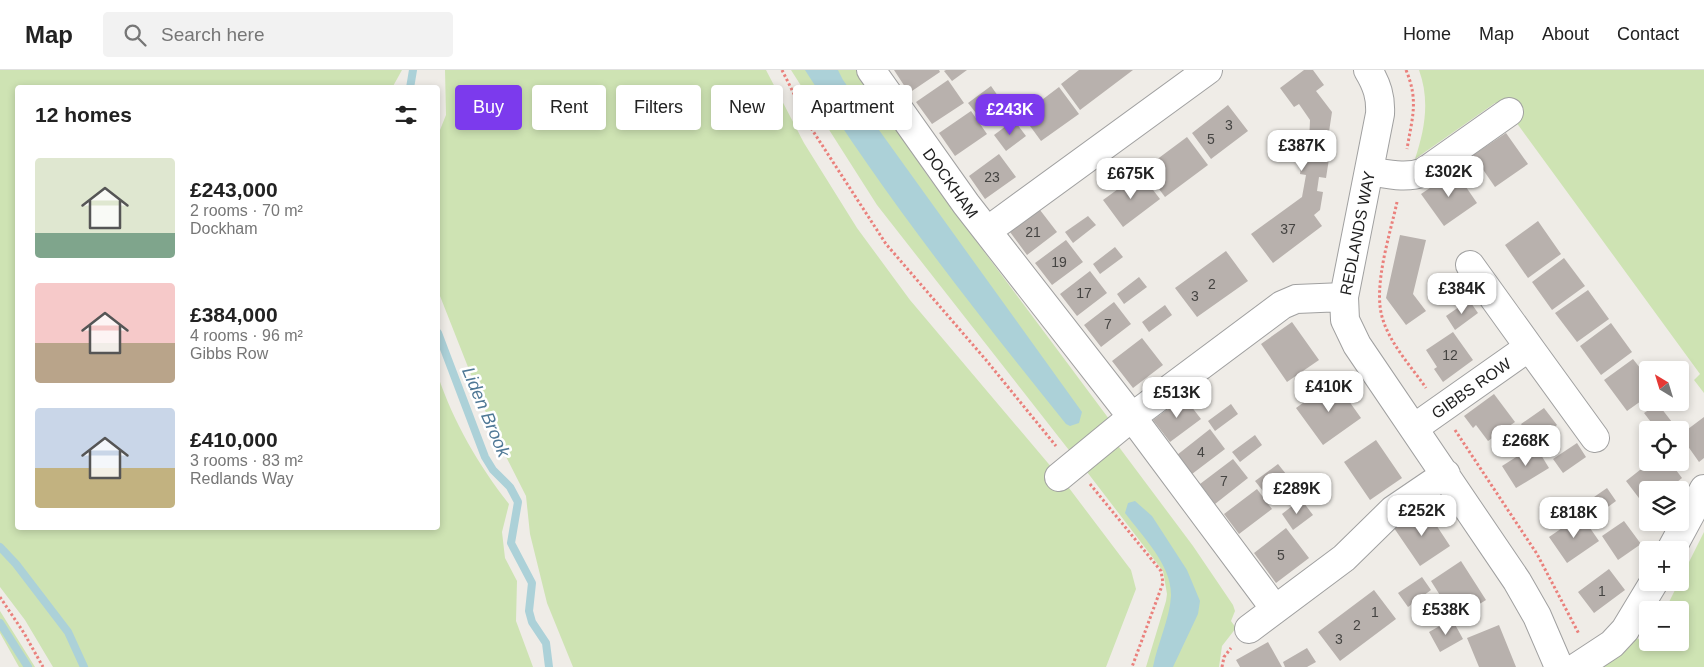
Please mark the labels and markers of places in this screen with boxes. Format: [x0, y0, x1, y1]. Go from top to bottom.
pin: £243K [975, 93, 1045, 136]
pin: £387K [1267, 129, 1337, 172]
pin: £302K [1414, 156, 1484, 198]
pin: £675K [1096, 158, 1166, 200]
pin: £384K [1427, 272, 1497, 315]
pin: £410K [1294, 370, 1364, 413]
pin: £513K [1142, 376, 1212, 419]
pin: £268K [1491, 424, 1561, 467]
pin: £289K [1262, 472, 1332, 515]
pin: £252K [1387, 494, 1457, 537]
pin: £818K [1539, 496, 1609, 539]
pin: £538K [1411, 594, 1481, 636]

